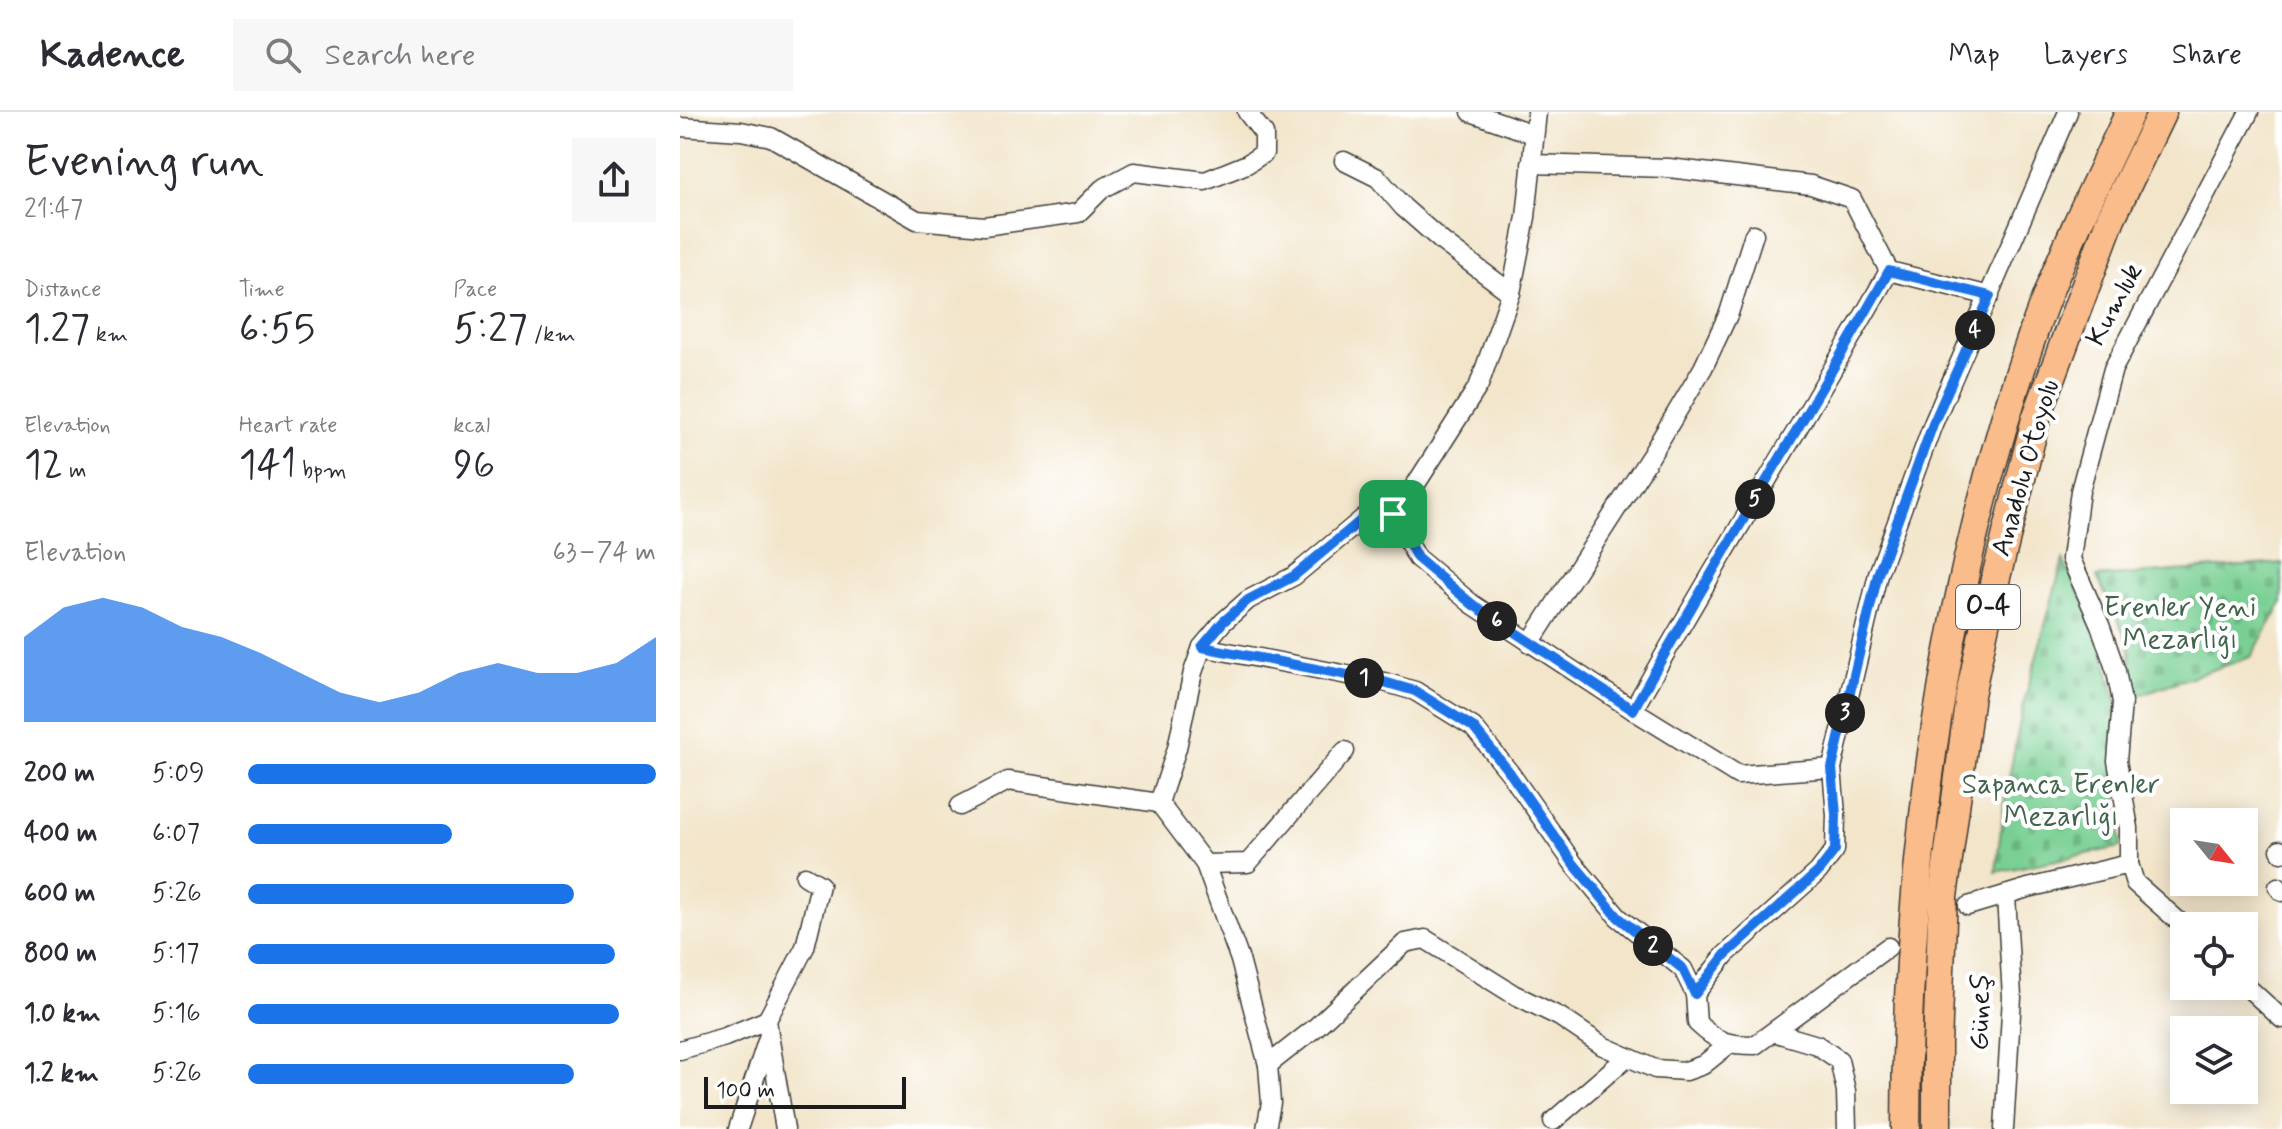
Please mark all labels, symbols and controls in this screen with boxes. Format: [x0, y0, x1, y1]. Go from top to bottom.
search box [233, 19, 793, 91]
text: Kadence [40, 31, 185, 80]
icon: search [261, 33, 305, 77]
text: Search here [325, 36, 476, 75]
text: Map [1949, 37, 2000, 74]
text: Layers [2044, 37, 2128, 74]
text: Share [2172, 37, 2242, 74]
text: Evening run [24, 134, 264, 192]
button: share [572, 138, 656, 222]
text: 21:47 [24, 193, 83, 227]
street label: Kumluk [2078, 257, 2152, 353]
text: Distance [24, 276, 101, 304]
text: Time [239, 276, 285, 304]
text: Pace [453, 276, 497, 304]
text: 1.27 [24, 304, 90, 356]
text: 6:55 [239, 304, 315, 356]
text: 5:27 [453, 304, 528, 356]
pin: 4 [1955, 310, 1995, 350]
text: 4 [1969, 316, 1981, 344]
text: km [90, 321, 128, 349]
text: /km [528, 321, 575, 349]
street label: Anadolu Otoyolu [1983, 375, 2069, 561]
text: Elevation [24, 412, 111, 440]
text: Heart rate [239, 412, 337, 440]
text: kcal [453, 412, 490, 440]
text: 12 [24, 440, 63, 492]
text: 141 [239, 440, 296, 492]
text: 96 [453, 440, 495, 492]
text: m [63, 457, 86, 485]
text: bpm [296, 457, 347, 485]
pin: 5 [1735, 479, 1775, 519]
pin [1359, 480, 1427, 548]
text: 5 [1748, 485, 1762, 513]
icon: arrive [1371, 492, 1415, 536]
text: Elevation [24, 536, 126, 570]
text: 63–74 m [552, 536, 656, 570]
road number: O-4 [1956, 585, 2020, 629]
park label: Erenler Yeni Mezarlığı [2104, 590, 2256, 659]
pin: 6 [1477, 601, 1517, 641]
text: 6 [1491, 607, 1503, 635]
pin: 1 [1344, 658, 1384, 698]
text: 1 [1359, 664, 1369, 692]
pin: 3 [1825, 693, 1865, 733]
text: 3 [1840, 699, 1850, 727]
text: 200 m [24, 757, 95, 791]
text: 5:09 [152, 757, 205, 791]
park label: Sapanca Erenler Mezarlığı [1962, 767, 2160, 836]
north arrow [2170, 808, 2258, 896]
map controls [2170, 808, 2258, 1104]
text: 400 m [24, 817, 97, 851]
text: 6:07 [152, 817, 200, 851]
text: 600 m [24, 877, 96, 911]
text: 5:26 [152, 877, 202, 911]
button: locate [2170, 912, 2258, 1000]
pin: 2 [1633, 926, 1673, 966]
text: 2 [1648, 932, 1658, 960]
text: 800 m [24, 937, 97, 971]
text: 5:17 [152, 937, 199, 971]
street label: Güneş [1962, 973, 2000, 1051]
text: 1.0 km [24, 997, 101, 1031]
text: 5:16 [152, 997, 201, 1031]
button: layers [2170, 1016, 2258, 1104]
text: 1.2 km [24, 1057, 99, 1091]
text: 5:26 [152, 1057, 202, 1091]
scale bar [704, 1073, 906, 1109]
text: 100 m [716, 1077, 775, 1105]

